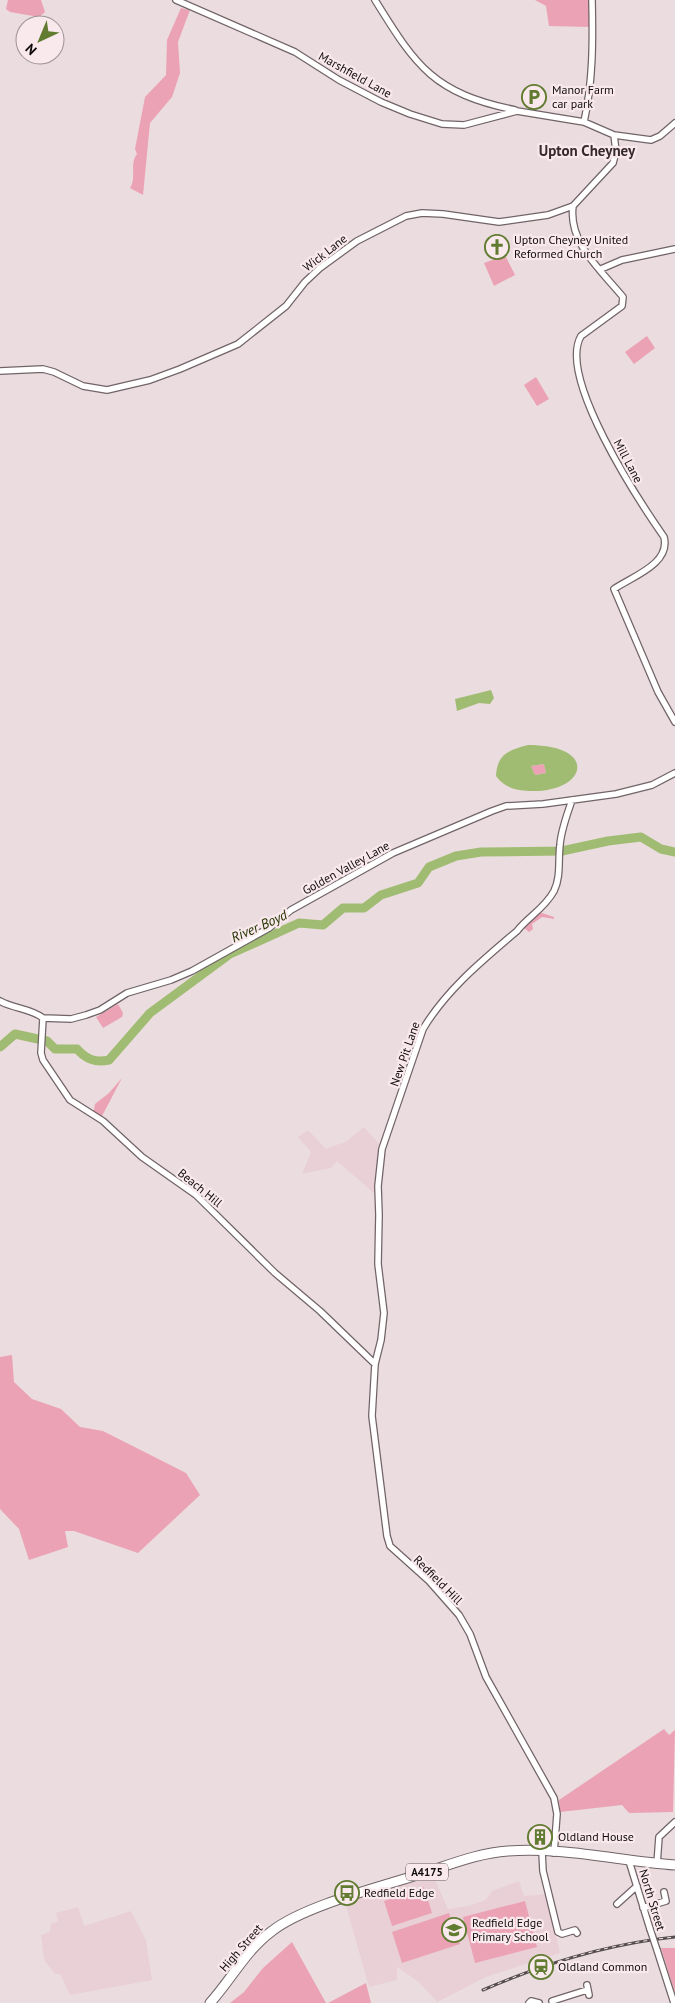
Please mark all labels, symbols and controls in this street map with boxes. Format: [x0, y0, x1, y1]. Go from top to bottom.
north arrow [15, 15, 65, 65]
text: N [21, 40, 41, 59]
street label: Marshfield Lane [316, 48, 395, 101]
place label: Manor Farm car park [552, 82, 614, 111]
parking icon: Manor Farm car park [521, 84, 547, 110]
district label: Upton Cheyney [539, 141, 636, 160]
street label: Wick Lane [300, 231, 350, 274]
place label: Upton Cheyney United Reformed Church [514, 232, 628, 261]
church icon: Upton Cheyney United Reformed Church [484, 234, 510, 260]
street label: Mill Lane [611, 436, 646, 485]
street label: Golden Valley Lane [300, 837, 392, 898]
water label: River Boyd [228, 905, 291, 946]
street label: New Pit Lane [386, 1019, 423, 1088]
street label: Beach Hill [175, 1165, 226, 1210]
street label: Redfield Hill [411, 1552, 466, 1608]
building icon: Oldland House [527, 1824, 553, 1850]
place label: Oldland House [558, 1829, 634, 1844]
road number: A4175 [406, 1864, 448, 1880]
street label: North Street [636, 1867, 669, 1932]
bus stop icon: Redfield Edge [334, 1880, 360, 1906]
place label: Redfield Edge [364, 1885, 434, 1900]
place label: Redfield Edge Primary School [472, 1915, 549, 1944]
school or university icon: Redfield Edge Primary School [441, 1917, 467, 1943]
street label: High Street [216, 1921, 265, 1975]
station icon: Oldland Common [528, 1954, 554, 1980]
place label: Oldland Common [558, 1959, 647, 1974]

